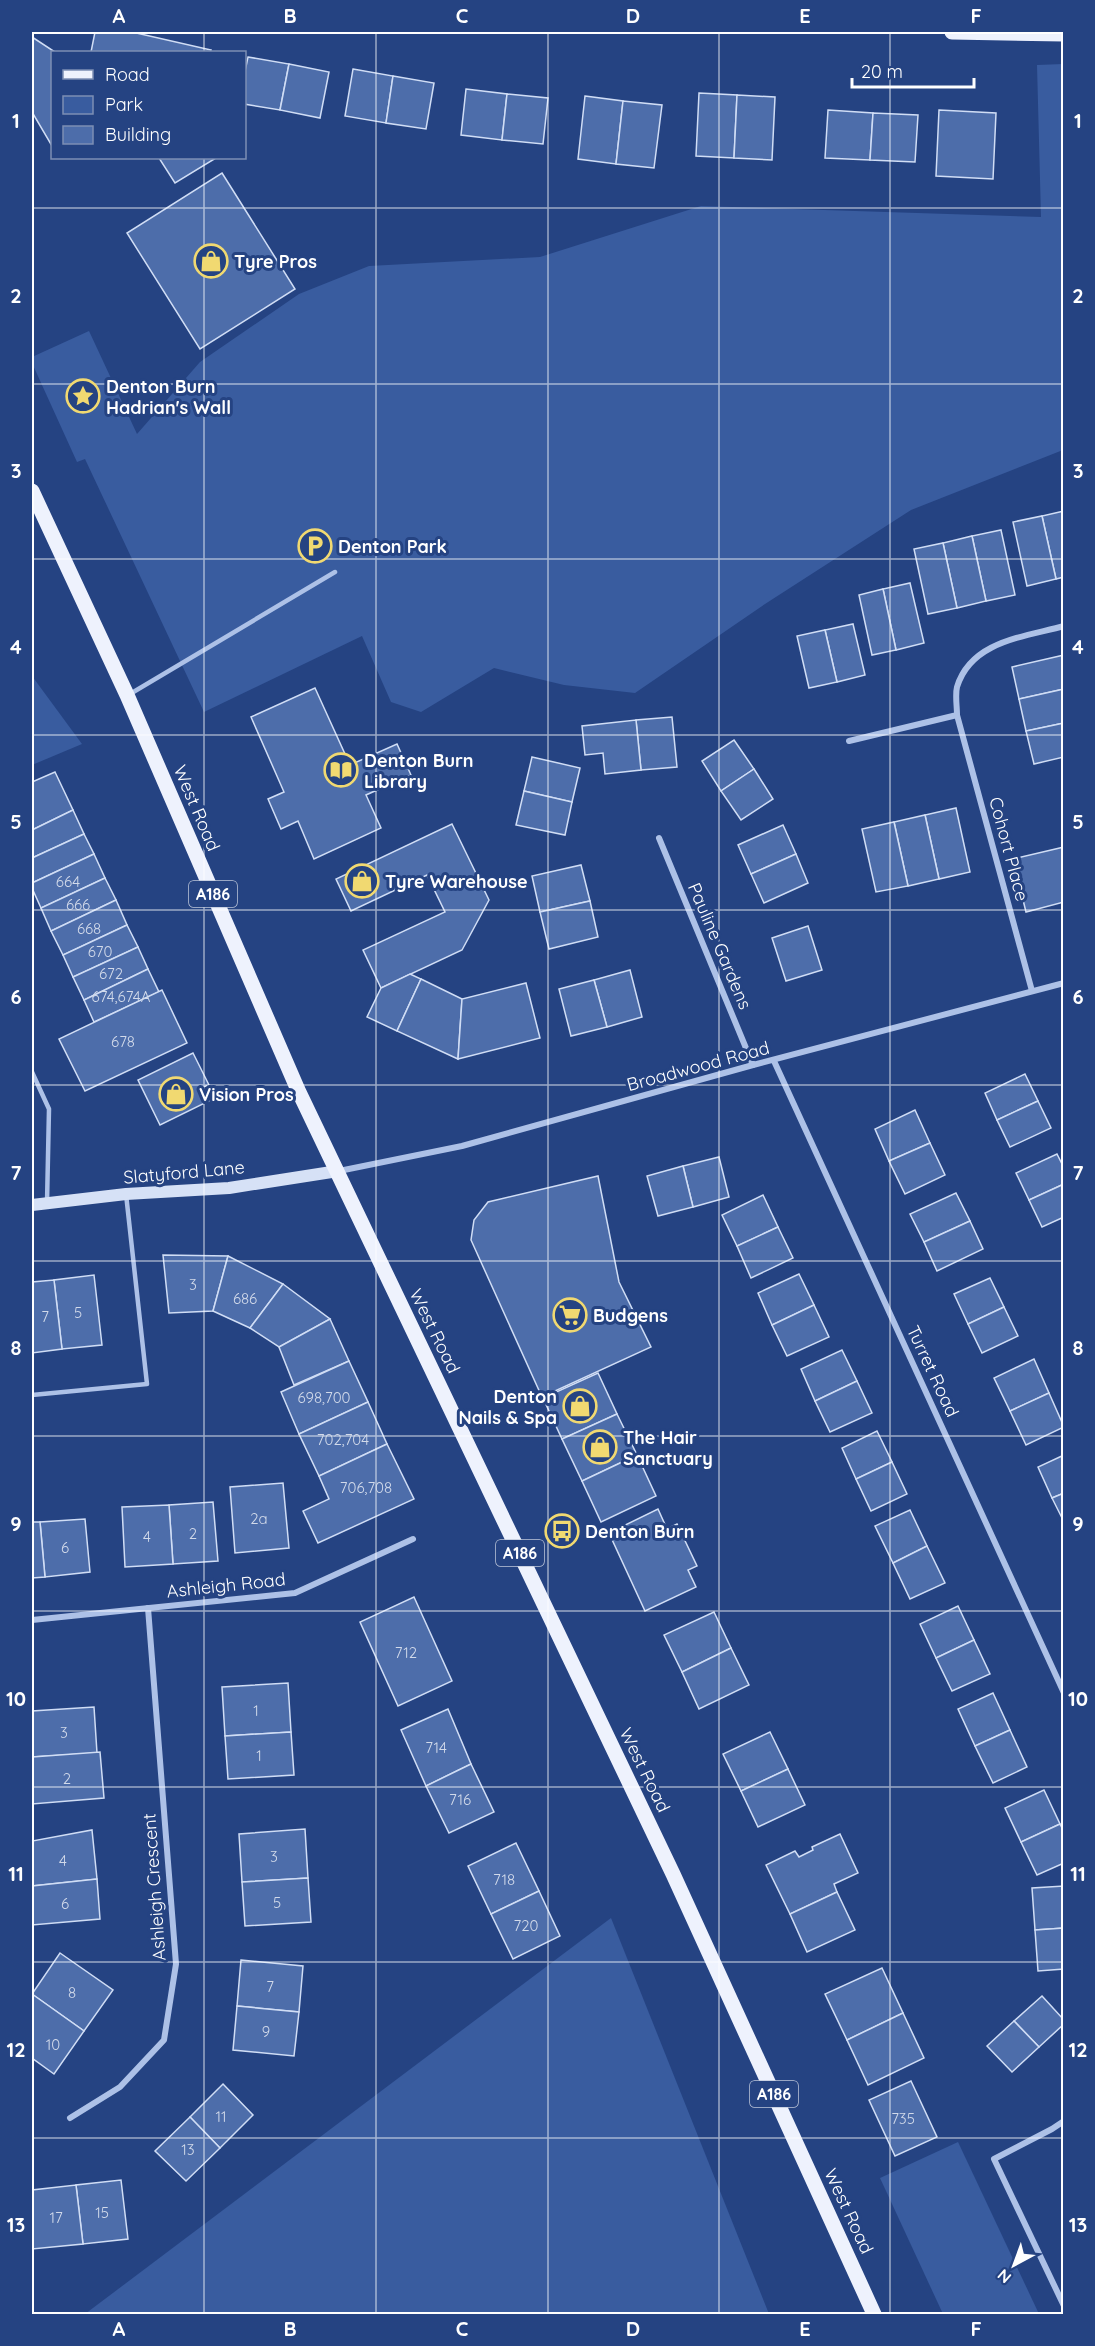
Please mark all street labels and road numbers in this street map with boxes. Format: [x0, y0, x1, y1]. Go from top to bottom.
street label: West Road [169, 761, 225, 855]
street label: Cohort Place [984, 794, 1034, 904]
street label: Pauline Gardens [683, 879, 757, 1013]
road number: A186 [189, 881, 237, 907]
street label: Broadwood Road [624, 1036, 772, 1096]
street label: Slatyford Lane [122, 1155, 246, 1189]
street label: West Road [405, 1285, 465, 1377]
street label: Turret Road [902, 1322, 964, 1420]
road number: A186 [496, 1540, 544, 1566]
street label: Ashleigh Road [165, 1567, 287, 1603]
street label: West Road [615, 1724, 675, 1816]
street label: Ashleigh Crescent [137, 1813, 171, 1961]
road number: A186 [750, 2081, 798, 2107]
street label: West Road [819, 2165, 879, 2257]

